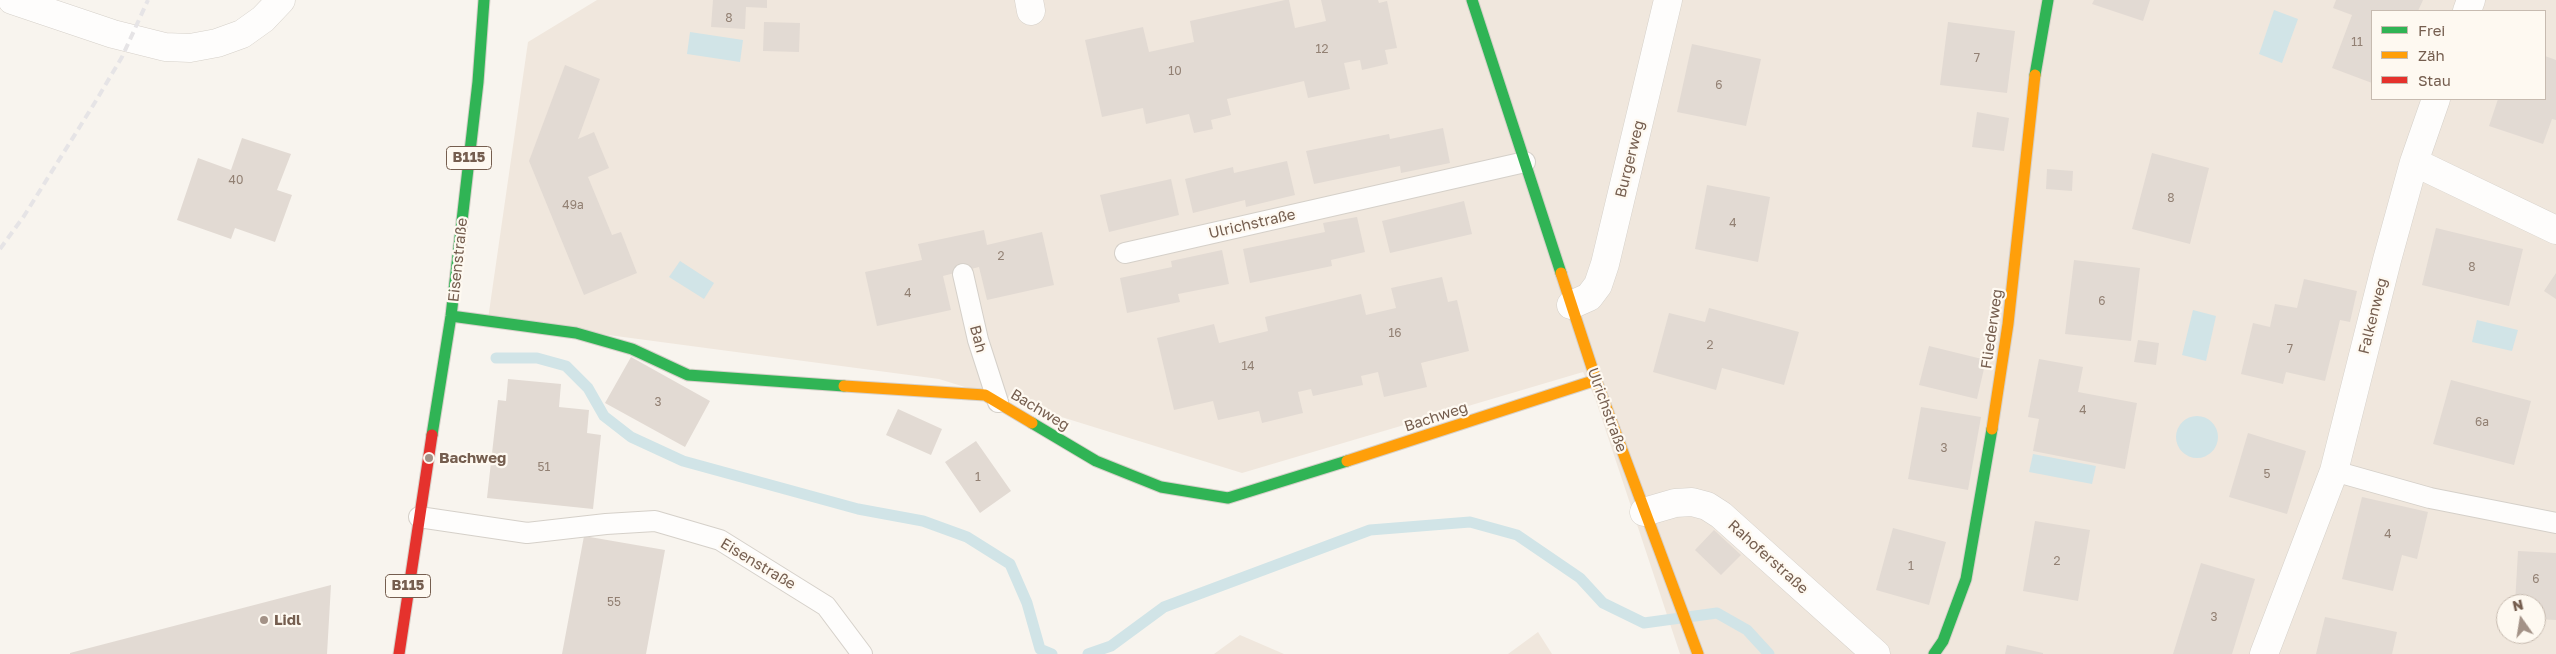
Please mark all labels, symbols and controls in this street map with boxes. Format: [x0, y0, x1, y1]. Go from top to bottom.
legend [2371, 10, 2546, 100]
house number: 8 [725, 11, 733, 25]
text: Frei [2418, 21, 2445, 39]
house number: 11 [2351, 35, 2363, 49]
house number: 12 [1316, 42, 1328, 56]
text: Zäh [2418, 46, 2445, 64]
house number: 7 [1974, 51, 1980, 65]
house number: 10 [1168, 64, 1182, 78]
text: Stau [2418, 71, 2451, 89]
house number: 6 [1715, 78, 1723, 92]
street label: Burgerweg [1612, 119, 1648, 199]
road number: B115 [446, 146, 492, 170]
house number: 40 [229, 173, 243, 187]
house number: 8 [2167, 191, 2175, 205]
house number: 49a [562, 198, 584, 212]
street label: Ulrichstraße [1207, 205, 1297, 243]
house number: 4 [1729, 216, 1737, 230]
street label: Eisenstraße [445, 217, 471, 303]
house number: 2 [998, 249, 1004, 263]
house number: 8 [2468, 260, 2476, 274]
street label: Falkenweg [2355, 276, 2391, 356]
house number: 4 [904, 286, 912, 300]
street label: Fliederweg [1977, 288, 2007, 370]
house number: 6 [2098, 294, 2106, 308]
street label: Bah [966, 323, 990, 355]
house number: 16 [1388, 326, 1402, 340]
house number: 2 [1707, 338, 1713, 352]
house number: 7 [2287, 342, 2293, 356]
house number: 14 [1241, 359, 1255, 373]
street label: Ulrichstraße [1583, 365, 1631, 455]
street label: Bachweg [1007, 385, 1073, 435]
house number: 3 [654, 395, 662, 409]
street label: Bachweg [1402, 398, 1470, 436]
house number: 4 [2079, 403, 2087, 417]
house number: 6a [2475, 415, 2489, 429]
house number: 3 [1940, 441, 1948, 455]
place label: Bachweg [439, 449, 506, 467]
marker: Bachweg [423, 452, 435, 464]
house number: 51 [538, 460, 550, 474]
house number: 5 [2264, 467, 2270, 481]
house number: 1 [975, 470, 981, 484]
street label: Rahoferstraße [1724, 516, 1812, 598]
house number: 4 [2384, 527, 2392, 541]
street label: Eisenstraße [717, 535, 799, 593]
house number: 2 [2054, 554, 2060, 568]
house number: 1 [1908, 559, 1914, 573]
house number: 6 [2532, 572, 2540, 586]
road number: B115 [386, 574, 430, 598]
north arrow [2496, 594, 2546, 644]
house number: 55 [607, 595, 621, 609]
text: N [2511, 595, 2525, 614]
house number: 3 [2210, 610, 2218, 624]
place label: Lidl [274, 611, 301, 629]
marker: Lidl [258, 614, 270, 626]

